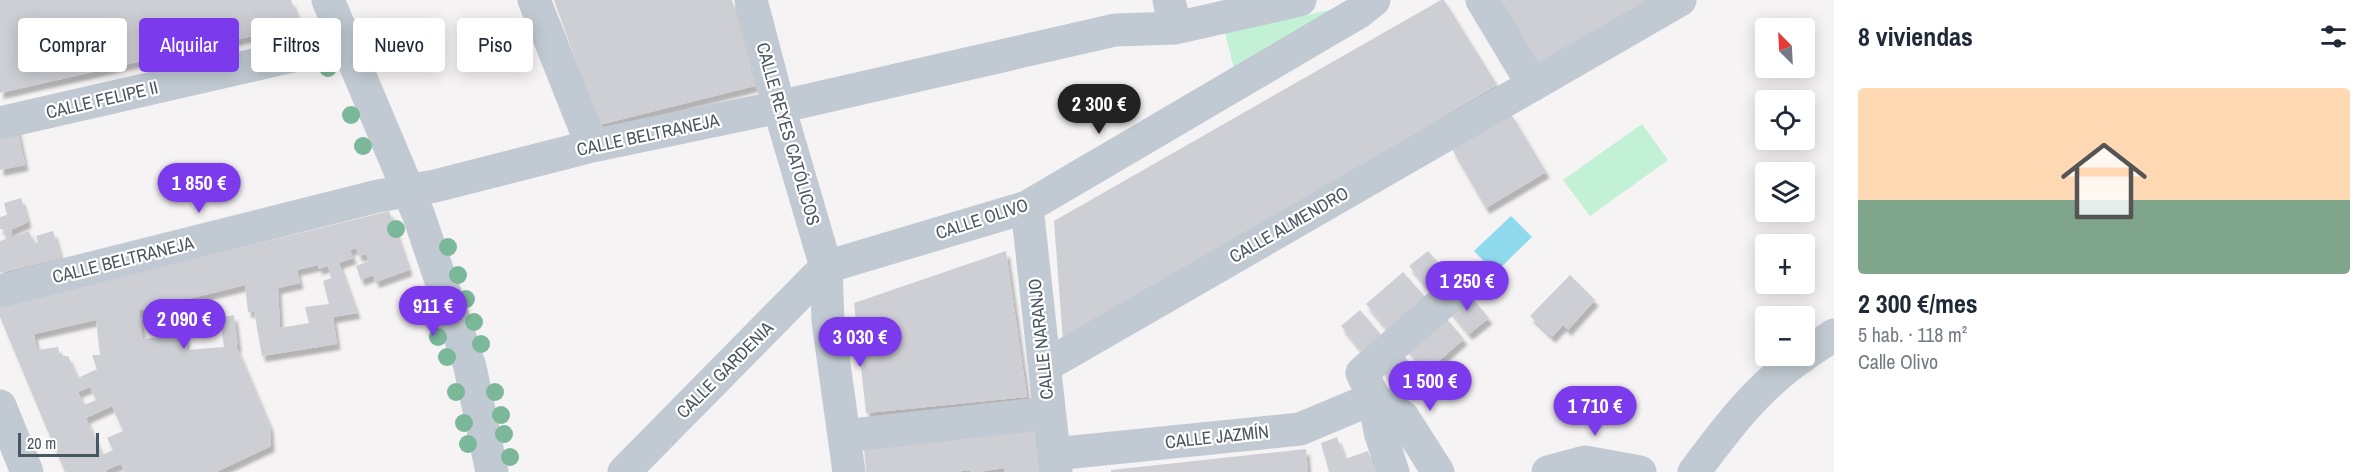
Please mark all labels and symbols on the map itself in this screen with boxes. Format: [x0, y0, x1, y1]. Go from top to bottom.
north arrow [1755, 18, 1815, 78]
street label: CALLE REYES CATÓLICOS [750, 40, 827, 228]
street label: CALLE FELIPE II [44, 75, 160, 125]
pin: 2 300 € [1044, 84, 1154, 135]
street label: CALLE BELTRANEJA [574, 107, 722, 162]
pin: 1 850 € [144, 163, 254, 214]
street label: CALLE ALMENDRO [1225, 180, 1353, 269]
street label: CALLE OLIVO [932, 192, 1031, 245]
street label: CALLE BELTRANEJA [50, 230, 196, 289]
pin: 1 250 € [1412, 261, 1522, 312]
street label: CALLE NARANJO [1022, 277, 1059, 401]
pin: 911 € [391, 286, 475, 337]
pin: 2 090 € [129, 299, 239, 350]
street label: CALLE GARDENIA [671, 315, 779, 424]
pin: 3 030 € [805, 317, 915, 368]
pin: 1 500 € [1375, 361, 1485, 412]
pin: 1 710 € [1540, 386, 1650, 437]
street label: CALLE JAZMÍN [1164, 419, 1270, 454]
scale bar [18, 430, 99, 458]

